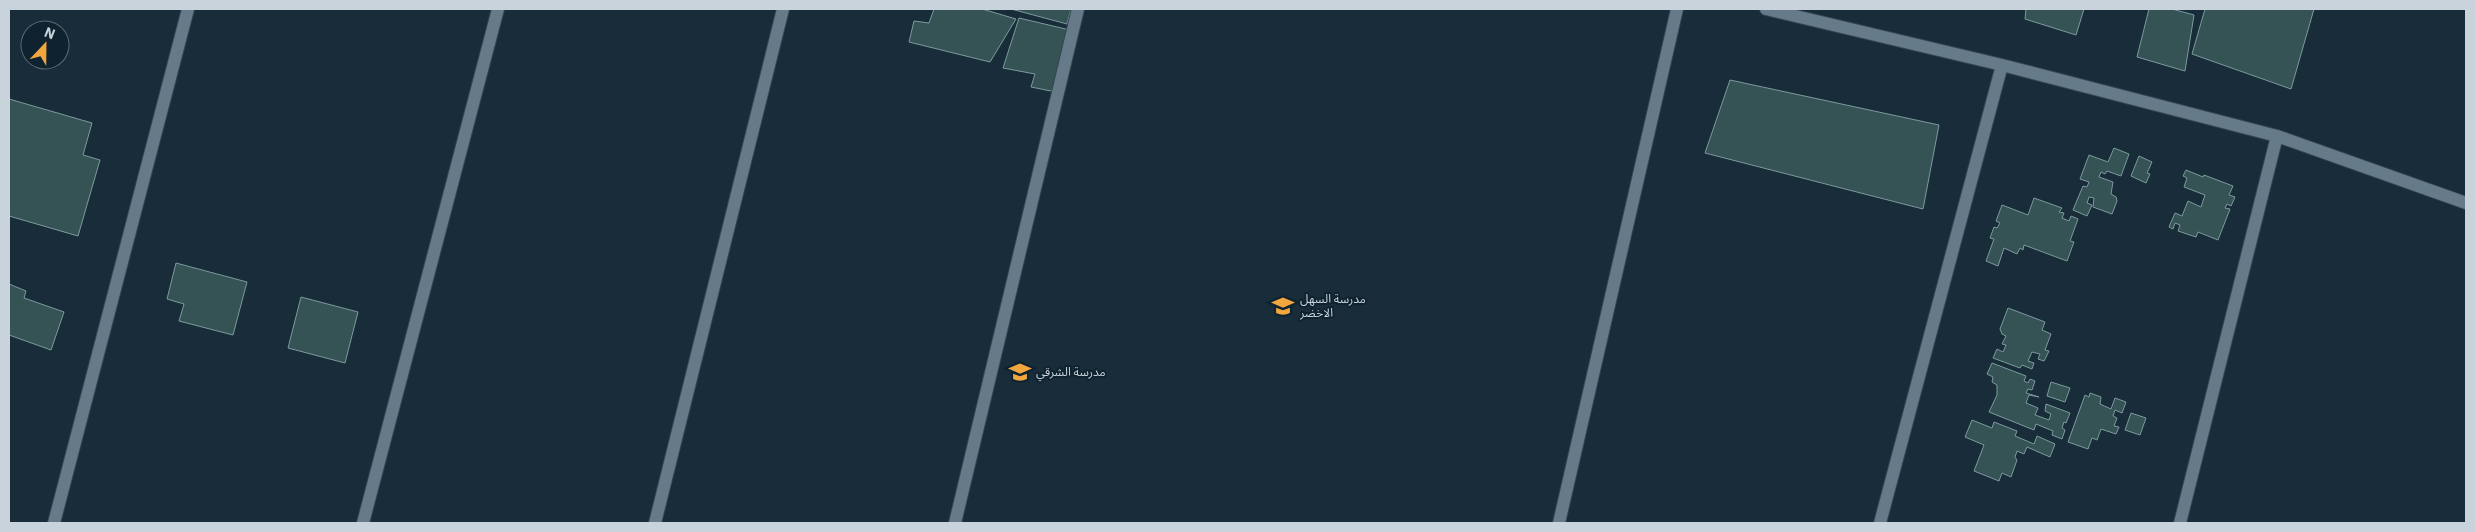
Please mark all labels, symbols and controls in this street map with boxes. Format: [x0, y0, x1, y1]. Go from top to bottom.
north arrow [20, 20, 70, 70]
text: N [42, 23, 58, 43]
place label: مدرسة السهل الاخضر [1299, 291, 1366, 320]
school or university icon: مدرسة السهل الاخضر [1270, 293, 1296, 319]
school or university icon: مدرسة الشرقي [1007, 359, 1033, 385]
place label: مدرسة الشرقي [1036, 364, 1106, 382]

